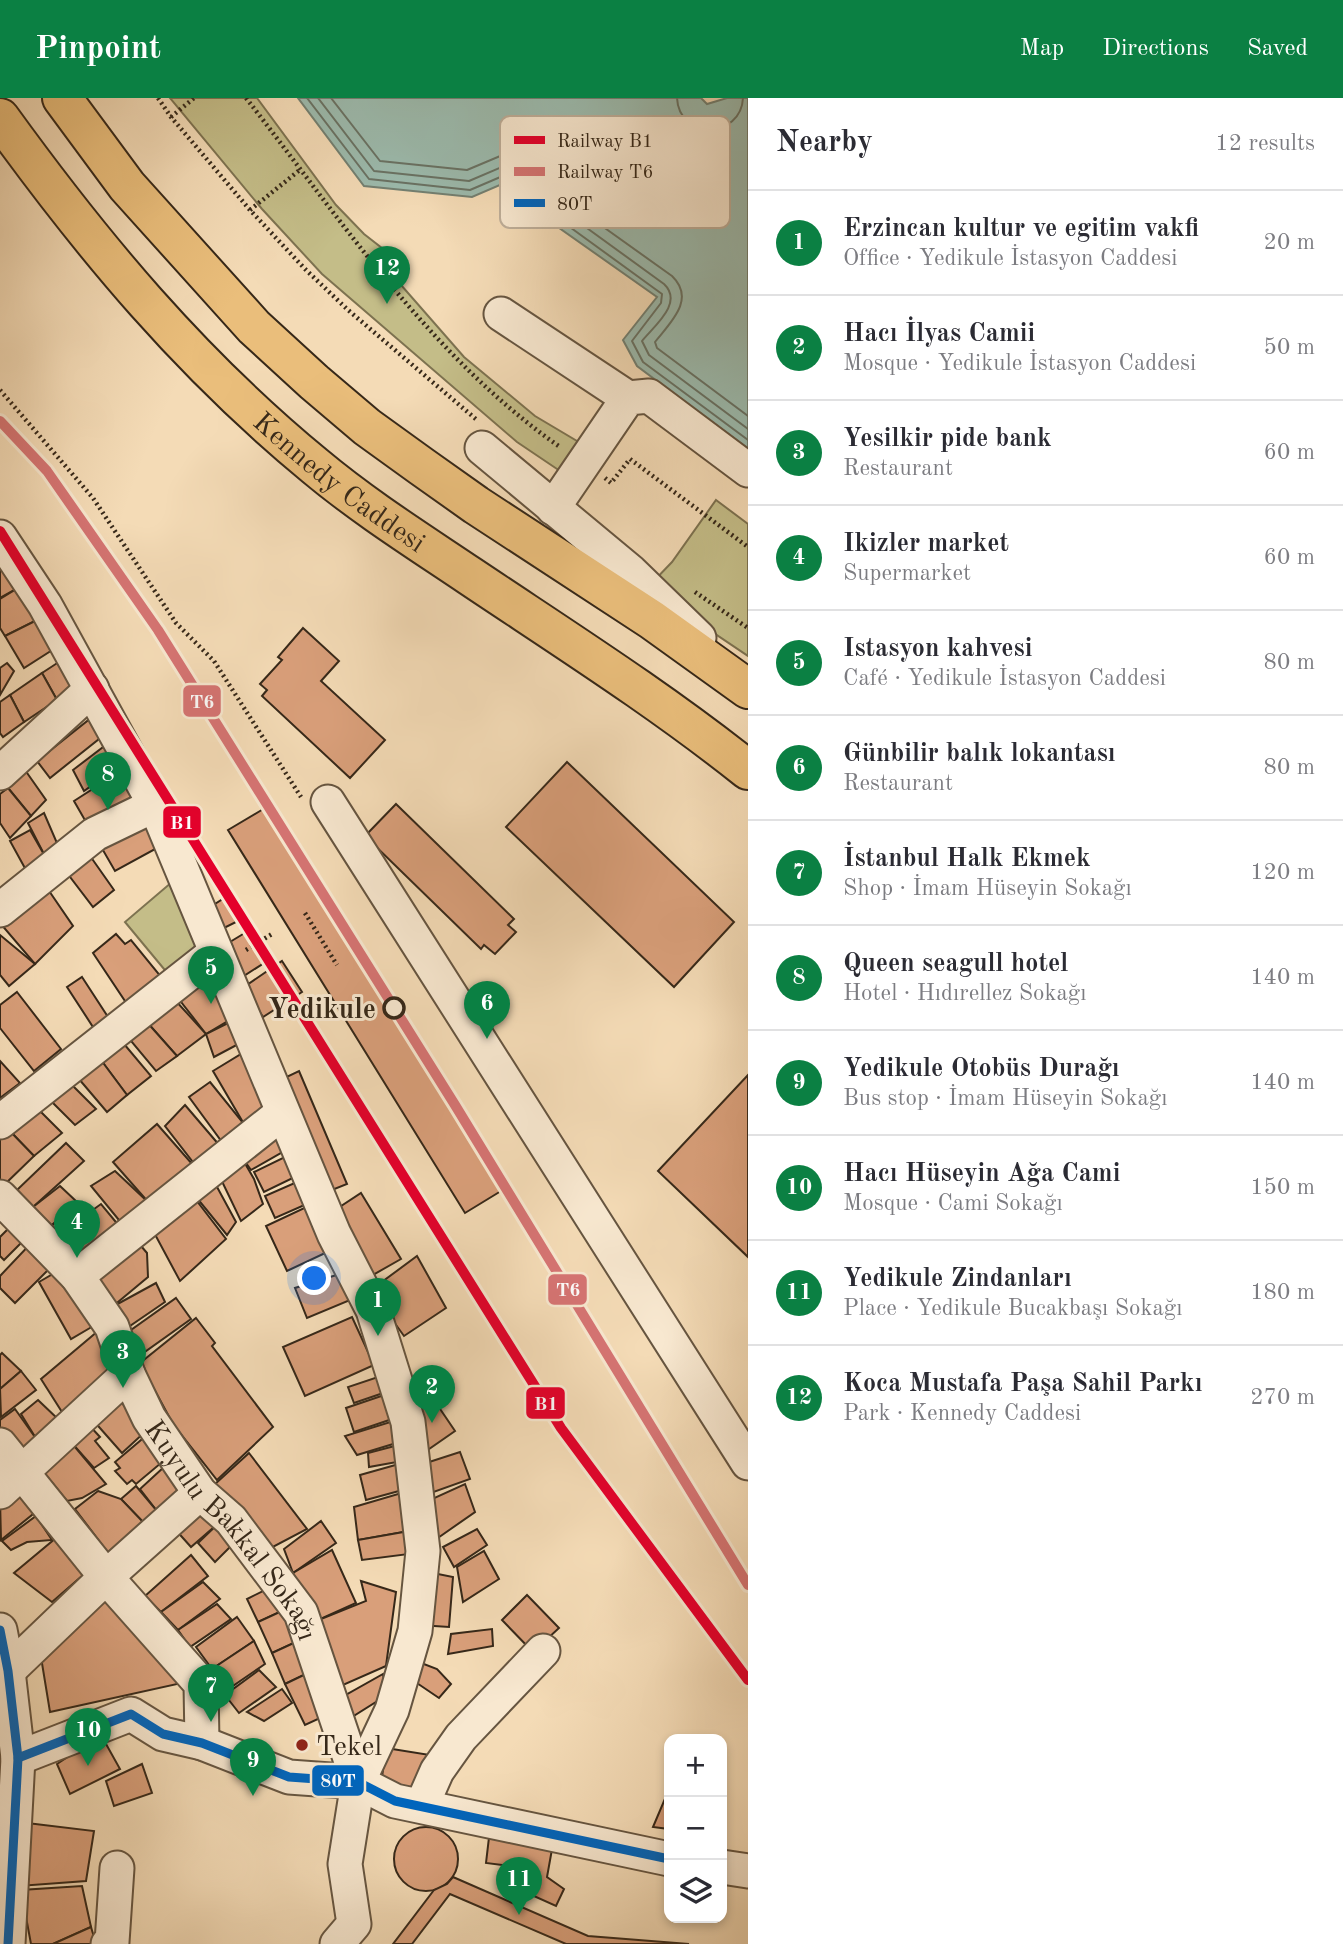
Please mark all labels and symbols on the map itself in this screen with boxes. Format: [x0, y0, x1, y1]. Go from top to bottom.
legend [500, 116, 730, 228]
text: Railway B1 [557, 133, 653, 152]
text: Railway T6 [557, 164, 653, 183]
text: 80T [557, 196, 593, 215]
pin: 12 [364, 246, 410, 304]
street label: Kennedy Caddesi [247, 409, 429, 559]
line badge: T6 [182, 684, 222, 718]
text: T6 [190, 694, 214, 713]
pin: 8 [85, 752, 131, 810]
line badge: B1 [162, 805, 202, 839]
text: B1 [170, 815, 194, 834]
pin: 5 [188, 946, 234, 1004]
pin: 6 [464, 981, 510, 1039]
place label: Yedikule [268, 997, 376, 1025]
marker: Yedikule [383, 997, 405, 1019]
pin: 4 [54, 1200, 100, 1258]
your location [297, 1261, 331, 1295]
line badge: T6 [547, 1273, 588, 1306]
pin: 1 [355, 1278, 401, 1336]
text: T6 [556, 1282, 580, 1301]
pin: 3 [100, 1330, 146, 1388]
pin: 2 [409, 1365, 455, 1423]
line badge: B1 [525, 1386, 566, 1420]
text: B1 [534, 1396, 558, 1415]
street label: Kuyulu Bakkal Sokağı [138, 1416, 320, 1644]
pin: 7 [188, 1664, 234, 1722]
pin: 10 [65, 1708, 111, 1766]
place label: Tekel [316, 1734, 382, 1762]
marker: Tekel [294, 1737, 310, 1753]
pin: 9 [230, 1738, 276, 1796]
line badge: 80T [311, 1764, 365, 1797]
text: 80T [320, 1773, 356, 1792]
pin: 11 [496, 1857, 542, 1915]

